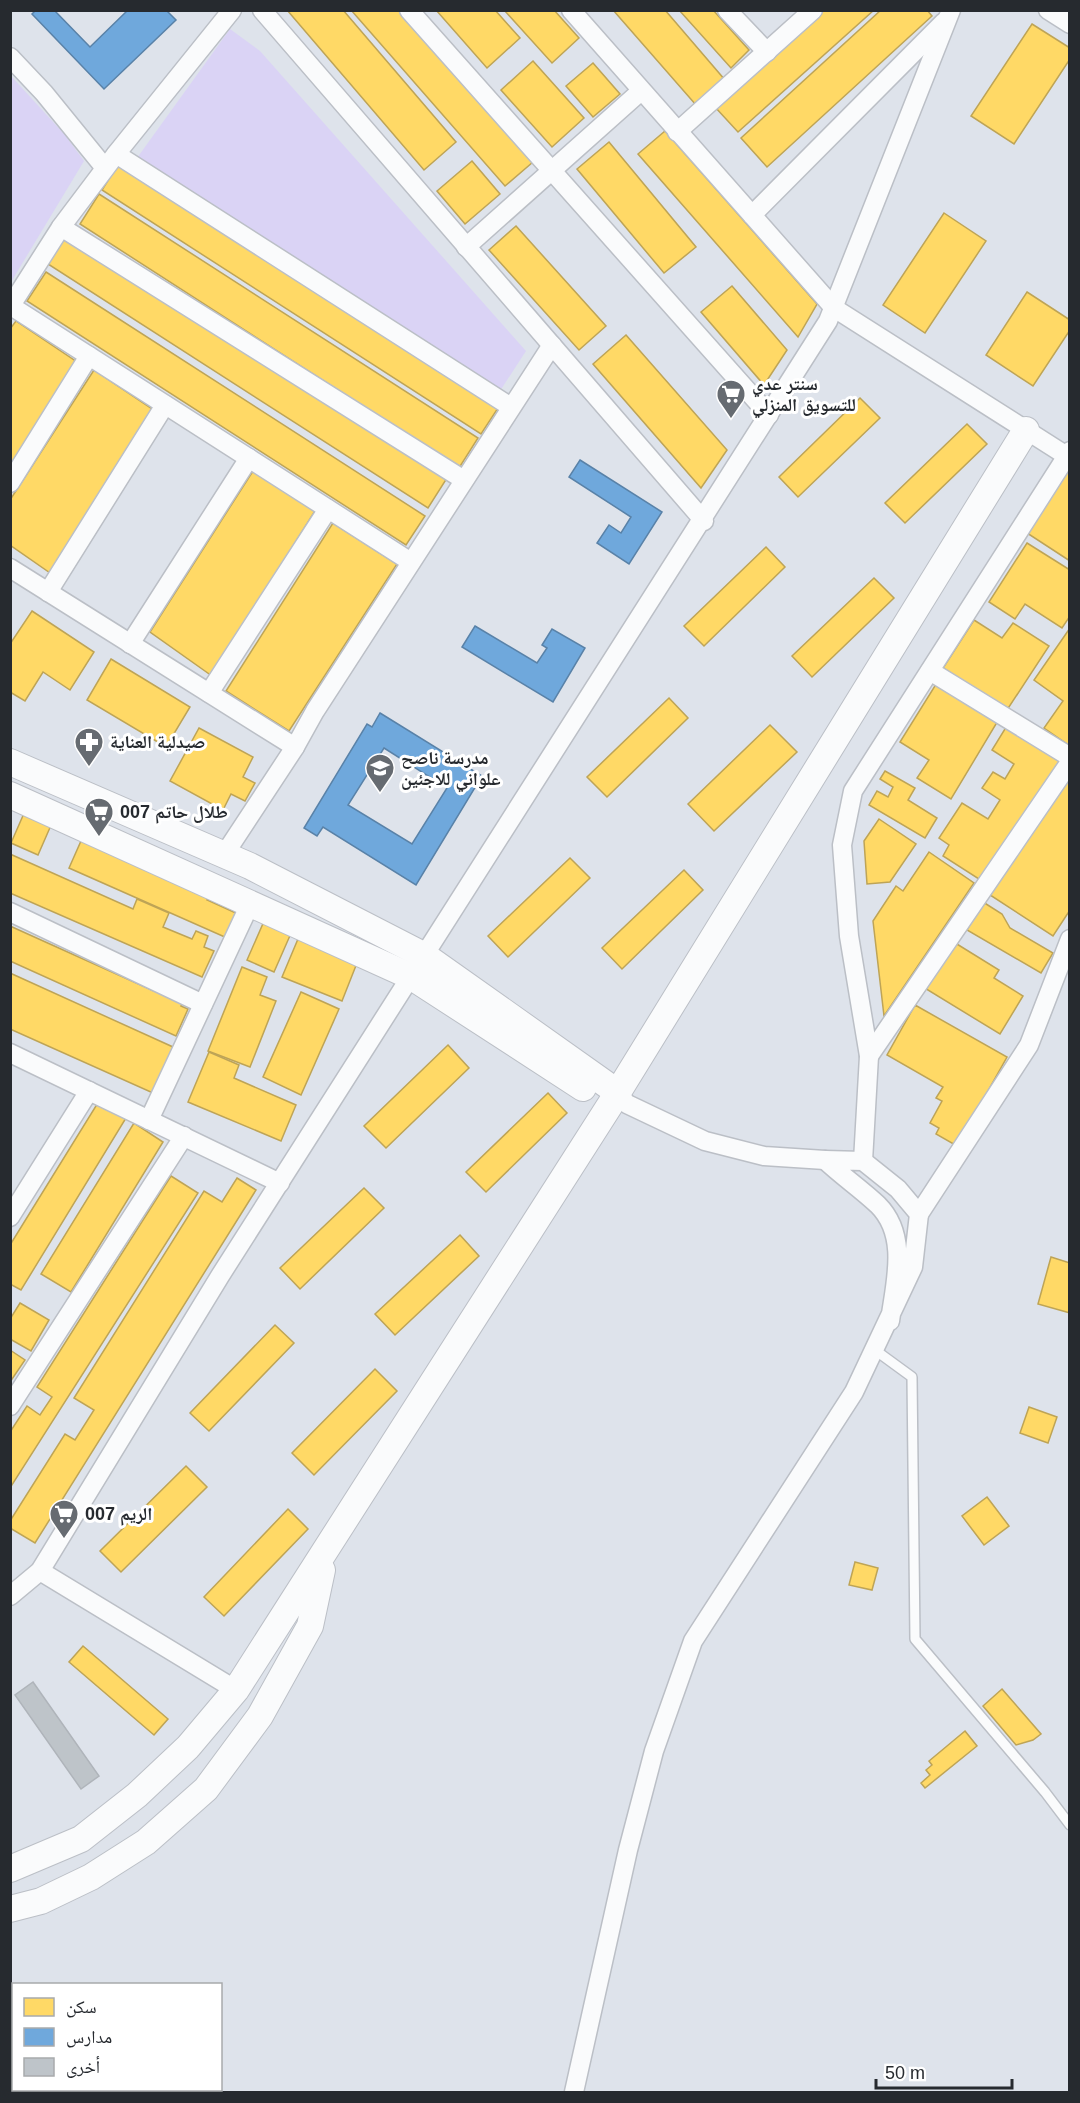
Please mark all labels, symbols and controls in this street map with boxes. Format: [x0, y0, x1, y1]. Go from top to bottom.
place label: سنتر عدي للتسويق المنزلي [752, 374, 856, 419]
supermarket icon: سنتر عدي للتسويق المنزلي [715, 378, 747, 420]
pharmacy icon: صيدلية العناية [73, 726, 105, 768]
place label: صيدلية العناية [110, 732, 205, 752]
place label: مدرسة ناصح علواني للاجئين [401, 748, 500, 793]
school or university icon: مدرسة ناصح علواني للاجئين [364, 752, 396, 794]
supermarket icon: طلال حاتم 007 [83, 796, 115, 838]
place label: طلال حاتم 007 [120, 802, 228, 824]
supermarket icon: الريم 007 [48, 1498, 80, 1540]
place label: الريم 007 [85, 1504, 152, 1526]
legend [12, 1983, 222, 2091]
text: سكن [66, 1997, 97, 2018]
text: مدارس [66, 2027, 112, 2048]
scale bar [876, 2052, 1012, 2090]
text: أخرى [66, 2056, 100, 2078]
text: 50 m [885, 2063, 925, 2083]

